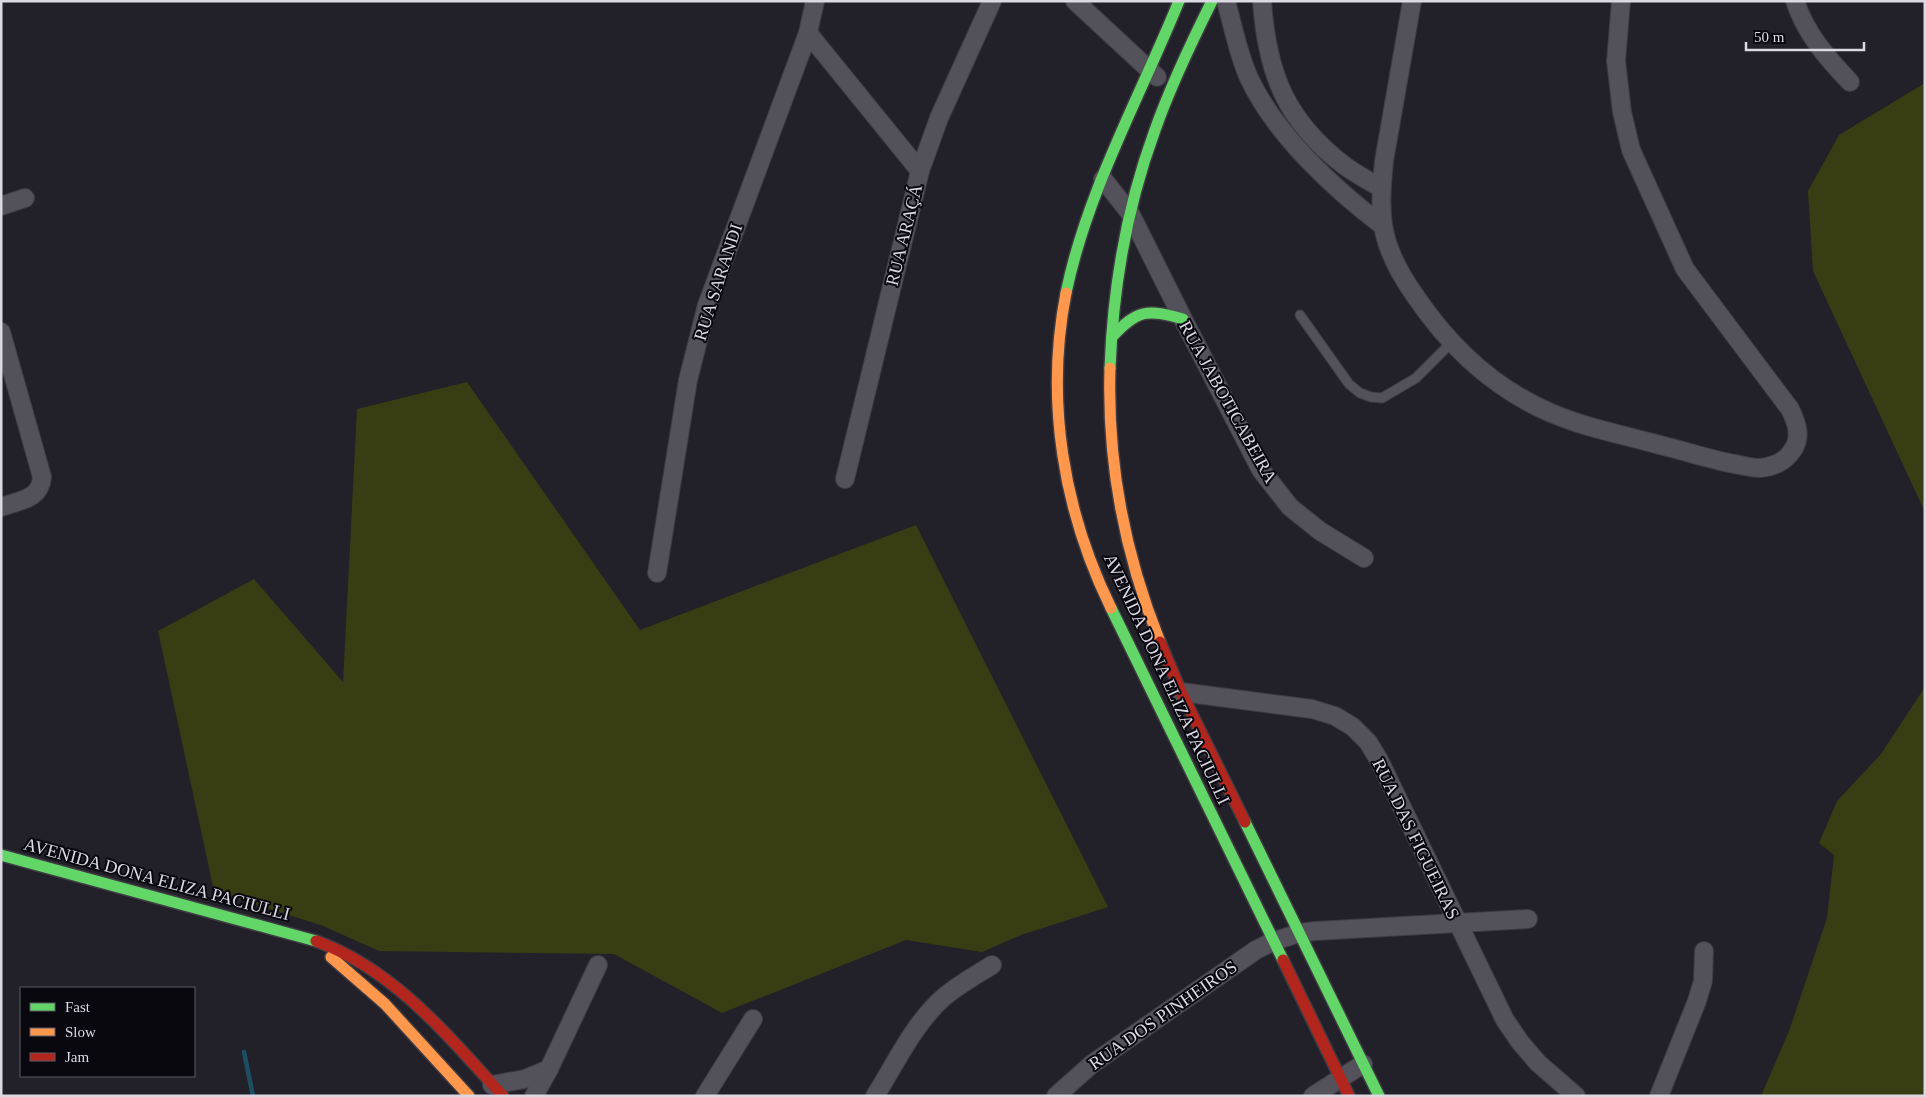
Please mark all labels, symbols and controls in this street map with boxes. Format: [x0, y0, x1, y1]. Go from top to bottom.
scale bar [1746, 20, 1864, 52]
text: 50 m [1754, 29, 1785, 45]
street label: RUA ARAÇÁ [881, 182, 926, 288]
street label: RUA SARANDI [690, 221, 746, 343]
street label: RUA JABOTICABEIRA [1175, 317, 1281, 487]
street label: AVENIDA DONA ELIZA PACIULLI [1100, 550, 1234, 808]
street label: RUA DAS FIGUEIRAS [1368, 756, 1464, 922]
street label: AVENIDA DONA ELIZA PACIULLI [22, 834, 292, 924]
street label: RUA DOS PINHEIROS [1085, 956, 1241, 1074]
legend [20, 987, 195, 1077]
text: Fast [65, 999, 91, 1015]
text: Slow [65, 1024, 96, 1040]
text: Jam [65, 1049, 89, 1065]

